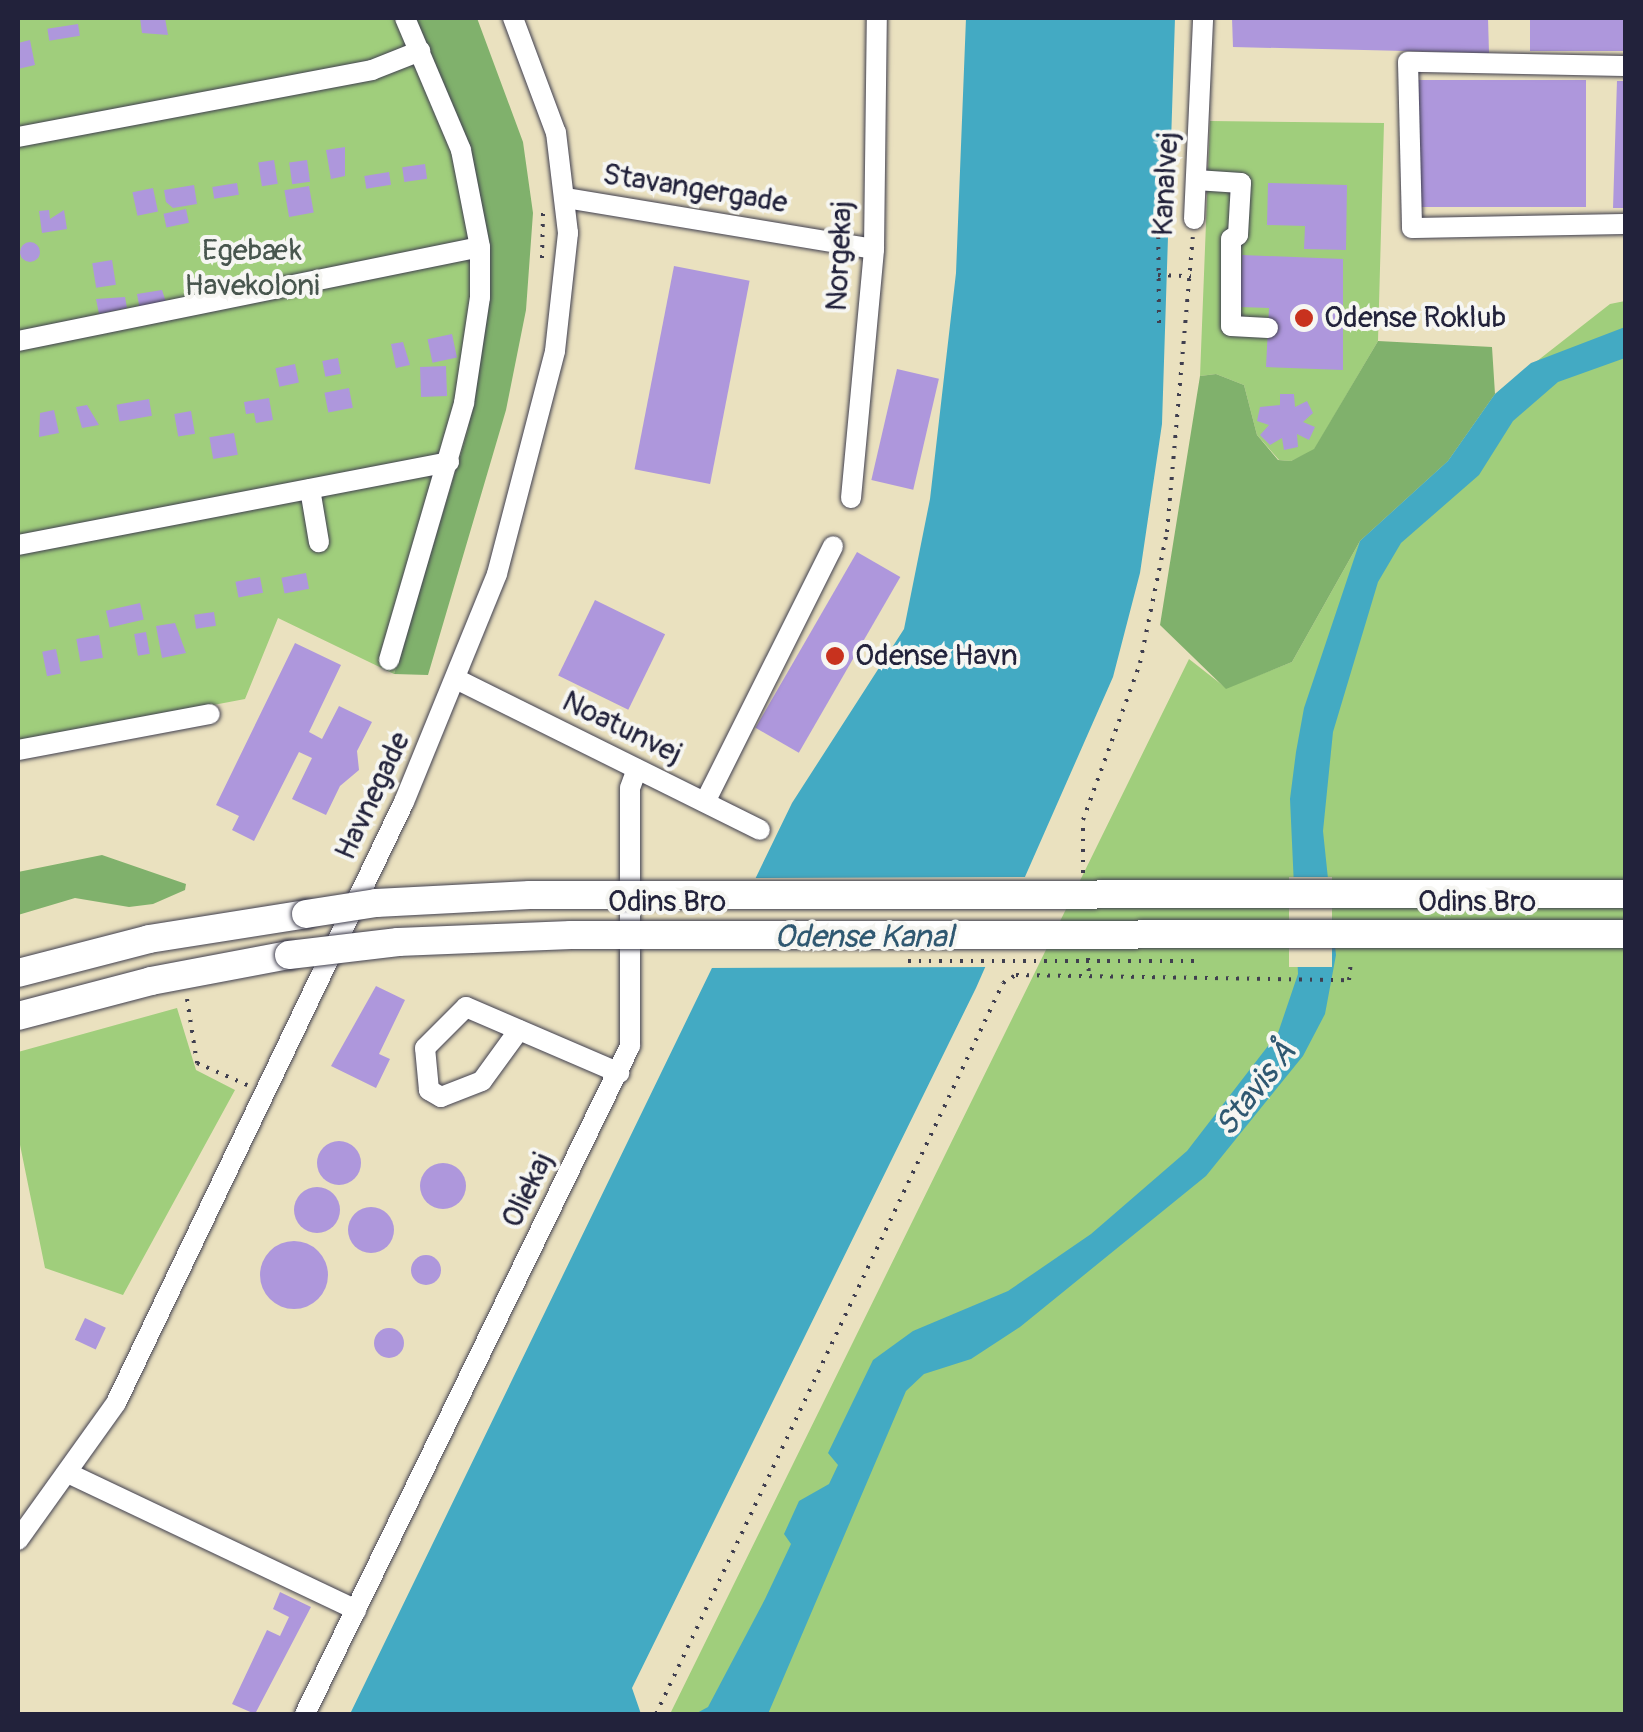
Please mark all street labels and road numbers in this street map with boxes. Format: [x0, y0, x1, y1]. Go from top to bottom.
street label: Kanalvej [1145, 131, 1187, 237]
street label: Stavangergade [600, 157, 790, 221]
street label: Norgekaj [819, 200, 861, 312]
street label: Noatunvej [556, 684, 688, 772]
street label: Havnegade [328, 726, 418, 866]
street label: Odins Bro [608, 884, 726, 920]
street label: Odins Bro [1418, 884, 1536, 920]
street label: Oliekaj [494, 1146, 562, 1234]

